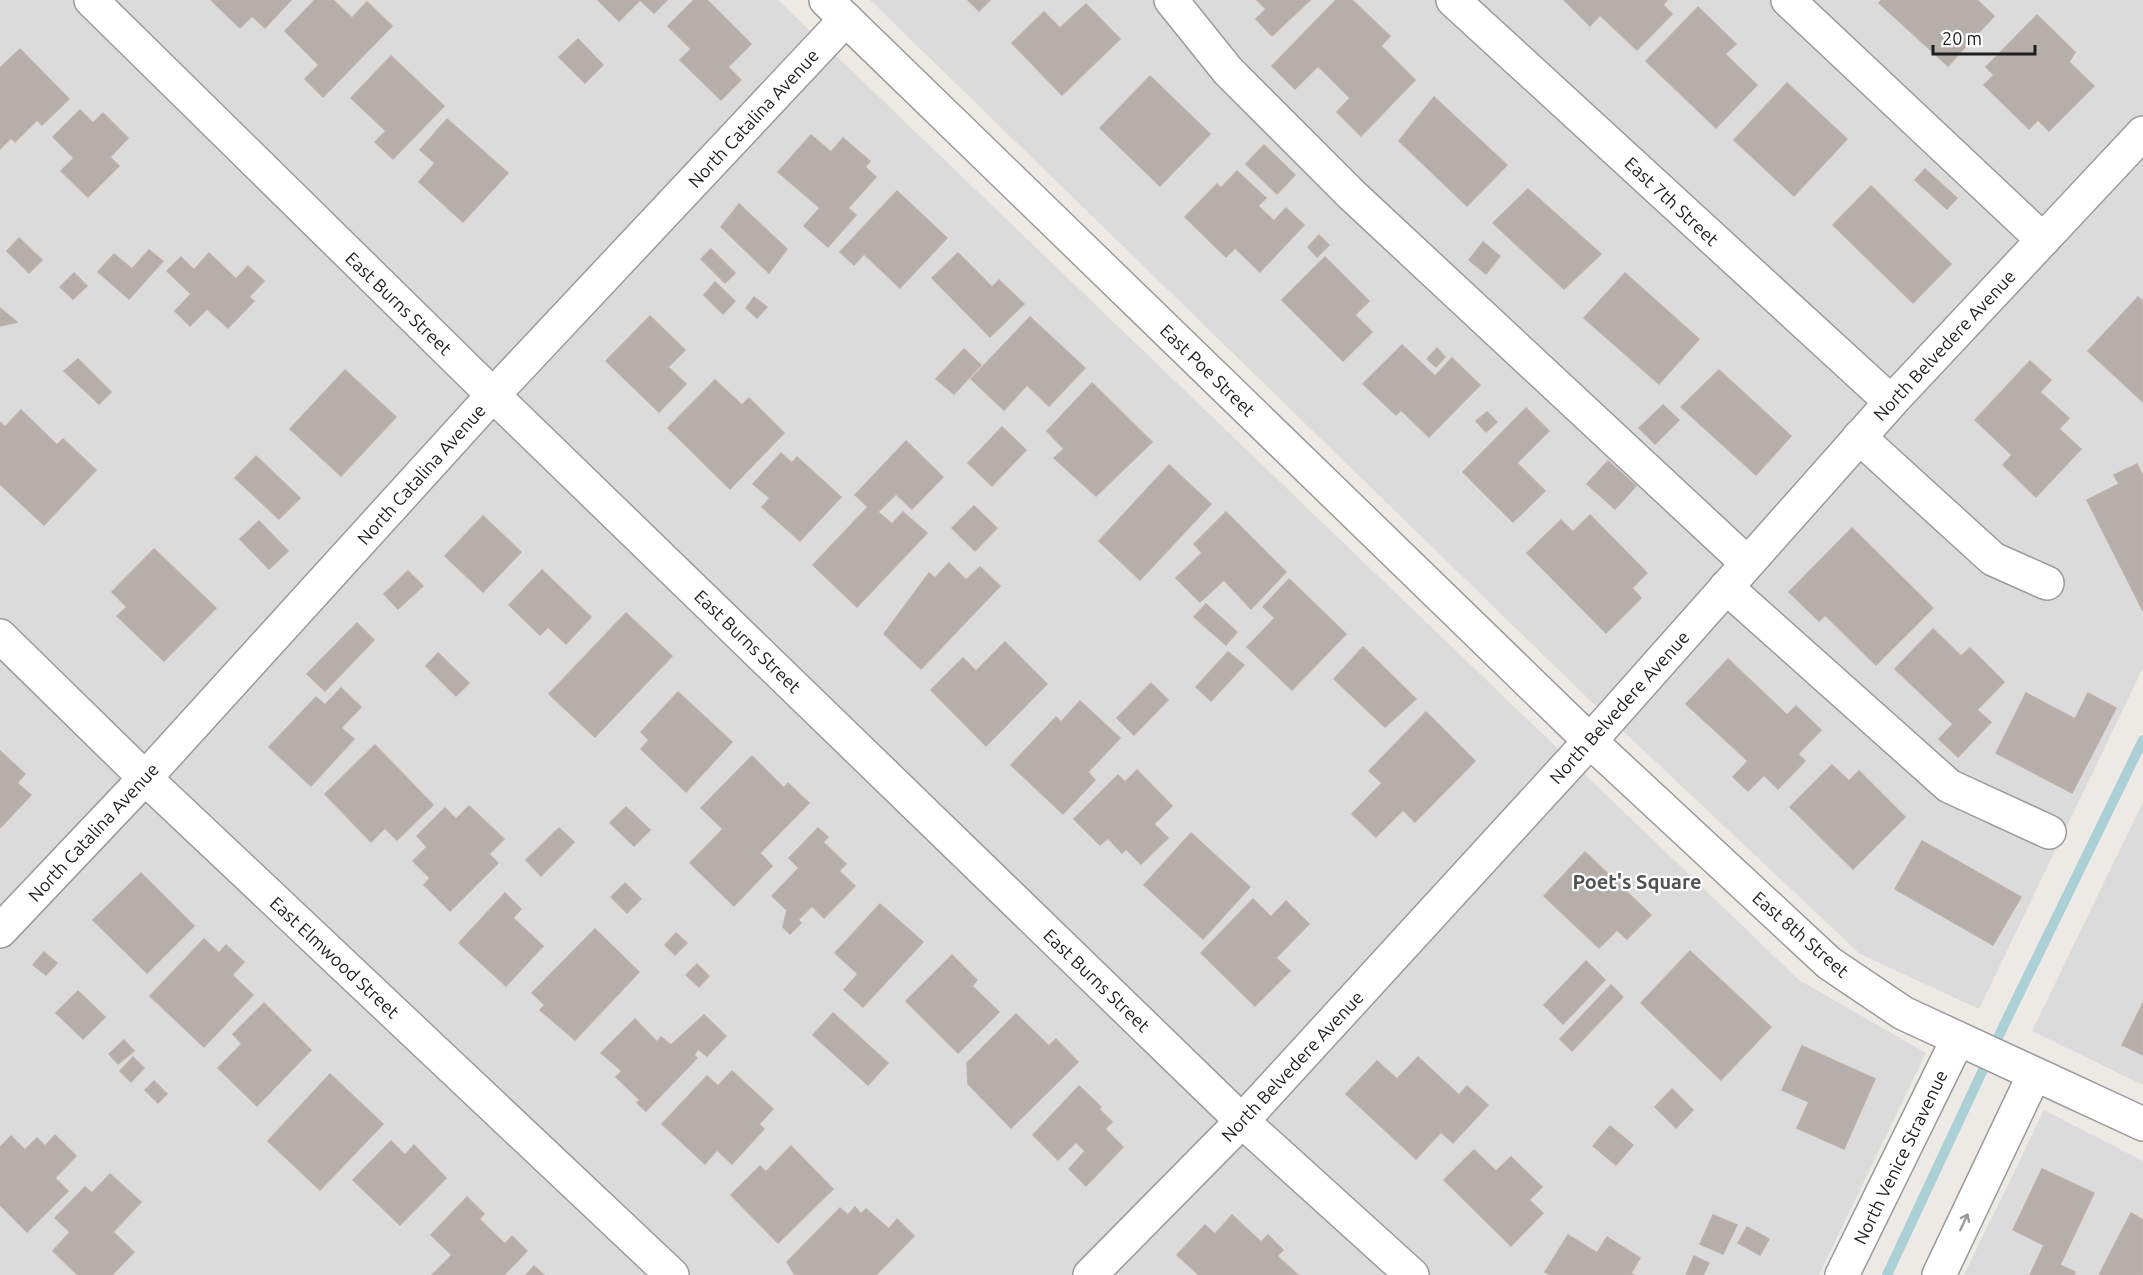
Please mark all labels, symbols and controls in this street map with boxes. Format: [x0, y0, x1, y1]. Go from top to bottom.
scale bar [1933, 18, 2035, 56]
text: 20 m [1942, 28, 1982, 48]
street label: North Catalina Avenue [684, 45, 822, 191]
street label: East 7th Street [1621, 153, 1723, 249]
street label: East Burns Street [342, 247, 456, 359]
street label: North Belvedere Avenue [1869, 266, 2019, 424]
street label: East Poe Street [1157, 320, 1259, 420]
street label: North Catalina Avenue [353, 400, 489, 548]
street label: East Burns Street [691, 585, 805, 697]
street label: North Belvedere Avenue [1545, 627, 1693, 787]
street label: North Catalina Avenue [24, 759, 162, 905]
district label: Poet's Square [1572, 870, 1702, 893]
street label: East 8th Street [1749, 887, 1853, 981]
street label: East Elmwood Street [267, 892, 403, 1022]
street label: East Burns Street [1040, 924, 1154, 1036]
street label: North Belvedere Avenue [1217, 987, 1367, 1145]
street label: North Venice Stravenue [1849, 1067, 1951, 1247]
one-way arrow [1959, 1214, 1971, 1232]

